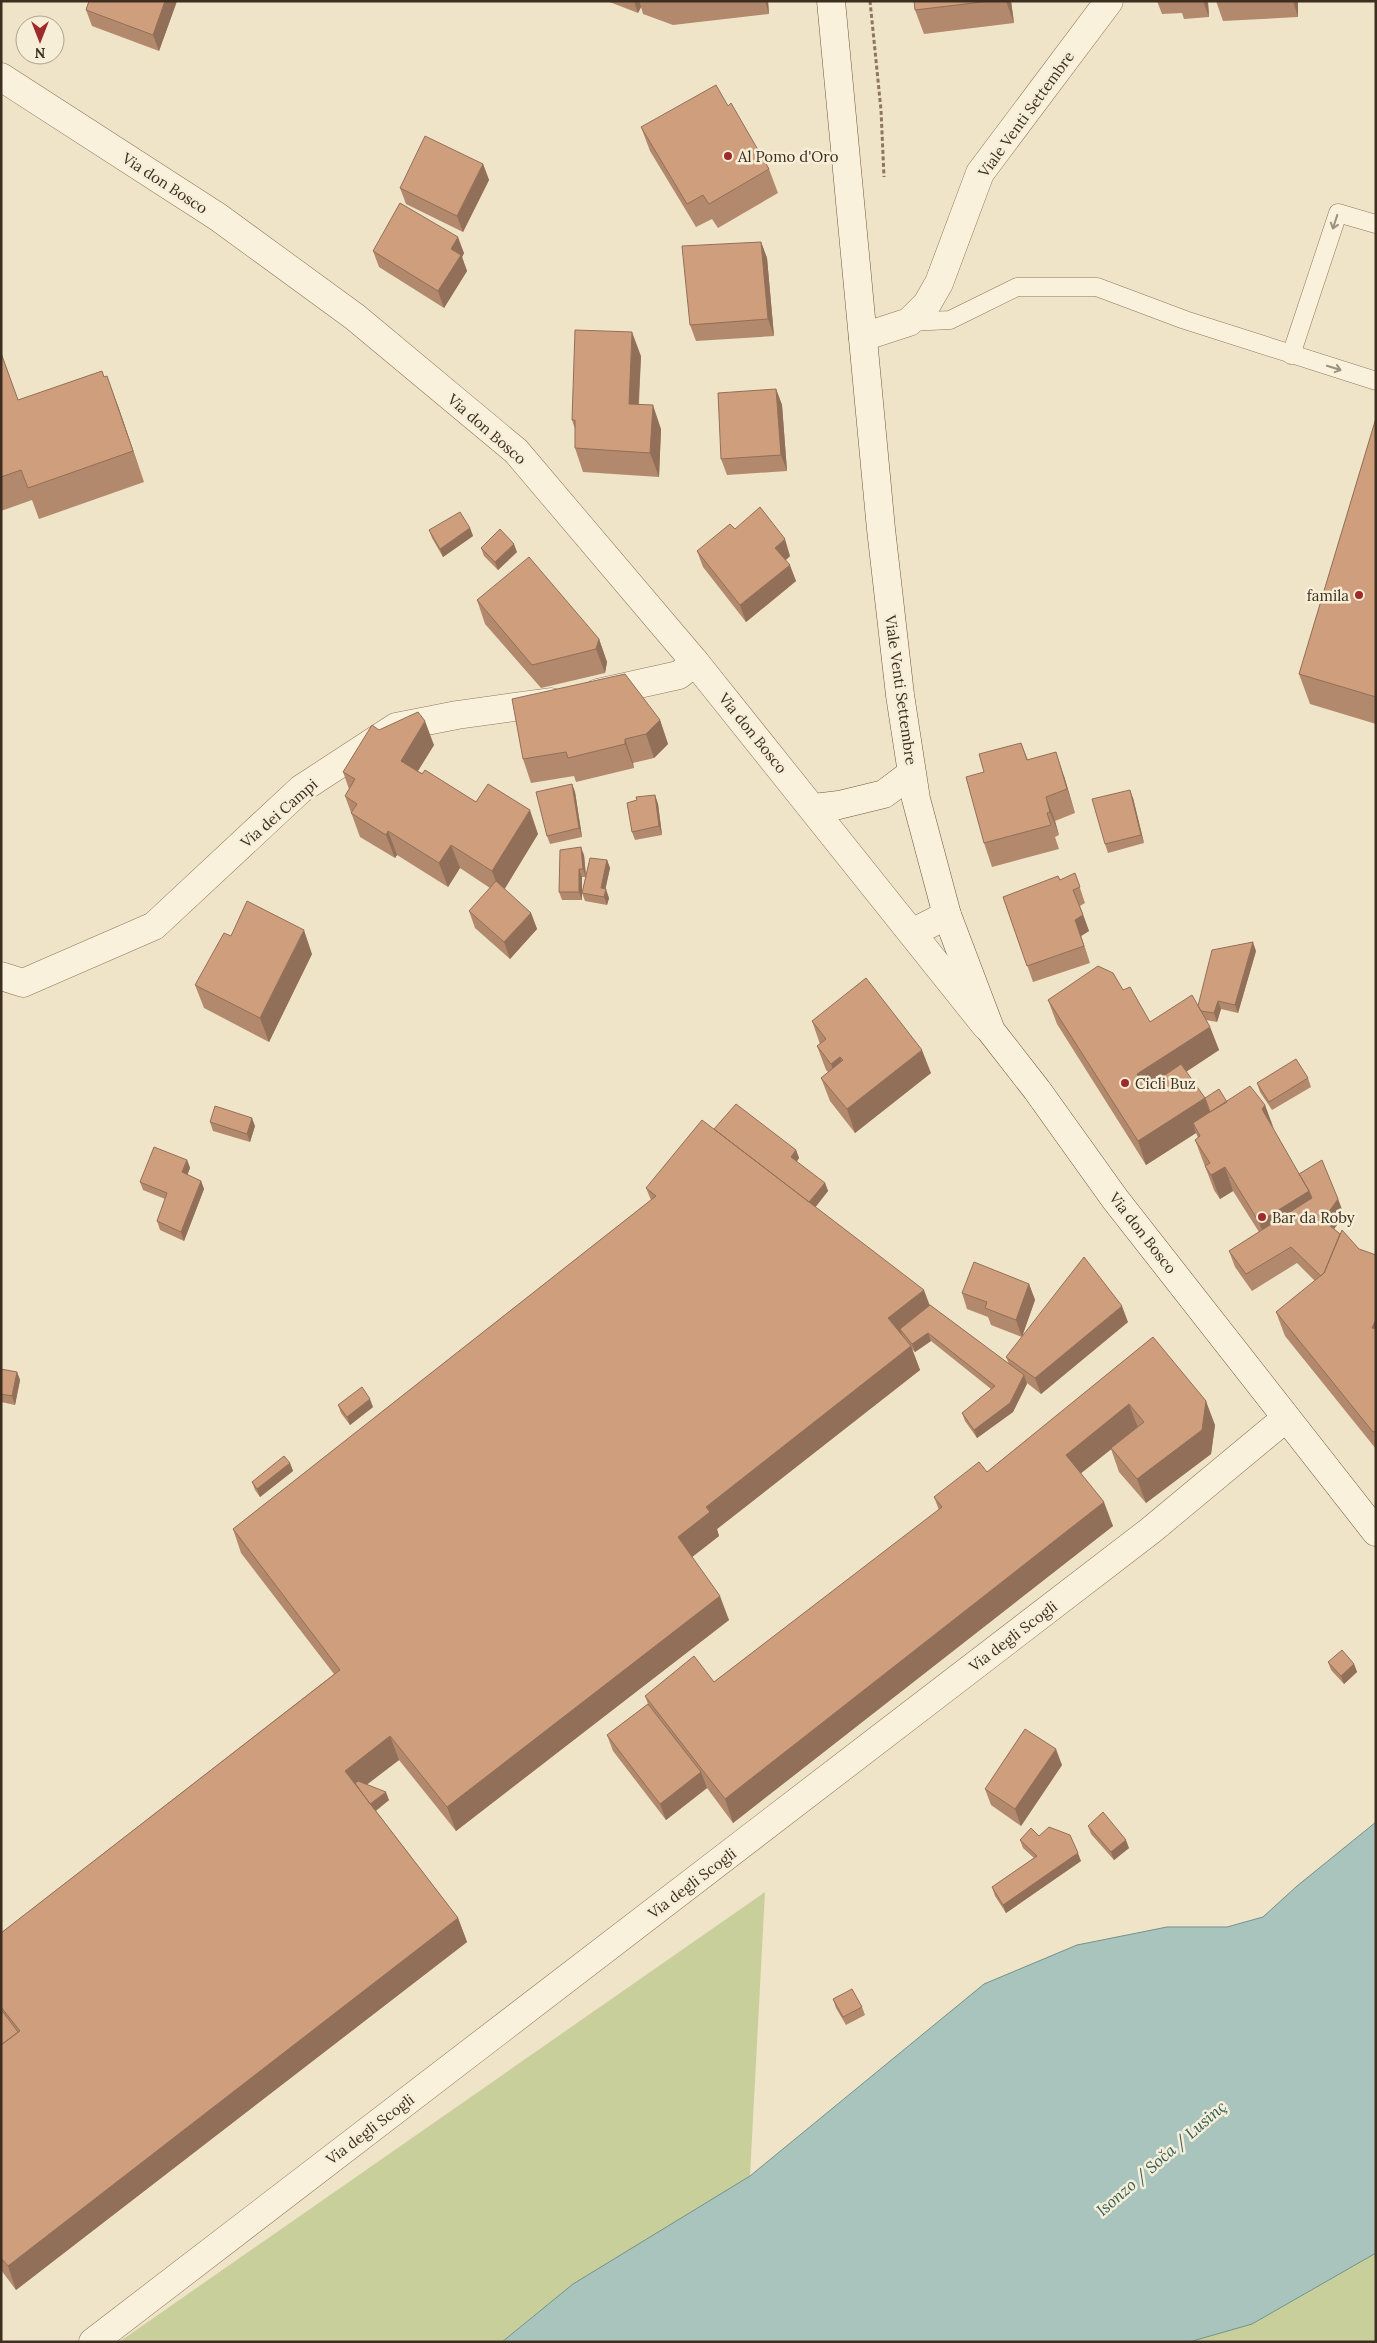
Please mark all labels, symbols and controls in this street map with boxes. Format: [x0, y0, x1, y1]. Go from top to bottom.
north arrow [15, 15, 65, 65]
text: N [34, 44, 45, 62]
street label: Viale Venti Settembre [973, 47, 1078, 181]
place label: Al Pomo d'Oro [737, 147, 839, 166]
street label: Via don Bosco [118, 148, 211, 218]
marker: Al Pomo d'Oro [722, 150, 734, 162]
one-way arrow [1330, 213, 1340, 229]
one-way arrow [1325, 364, 1341, 374]
street label: Via don Bosco [443, 389, 530, 468]
place label: famila [1307, 586, 1349, 605]
marker: famila [1353, 589, 1365, 601]
street label: Viale Venti Settembre [881, 613, 921, 766]
street label: Via don Bosco [714, 688, 791, 777]
street label: Via dei Campi [236, 774, 321, 852]
place label: Cicli Buz [1135, 1074, 1196, 1093]
marker: Cicli Buz [1119, 1077, 1131, 1089]
street label: Via don Bosco [1105, 1188, 1181, 1278]
place label: Bar da Roby [1272, 1208, 1355, 1227]
marker: Bar da Roby [1256, 1211, 1268, 1223]
street label: Via degli Scogli [964, 1597, 1061, 1676]
street label: Via degli Scogli [643, 1844, 740, 1923]
street label: Via degli Scogli [321, 2090, 418, 2169]
water label: Isonzo / Soča / Lusinç [1092, 2096, 1231, 2221]

